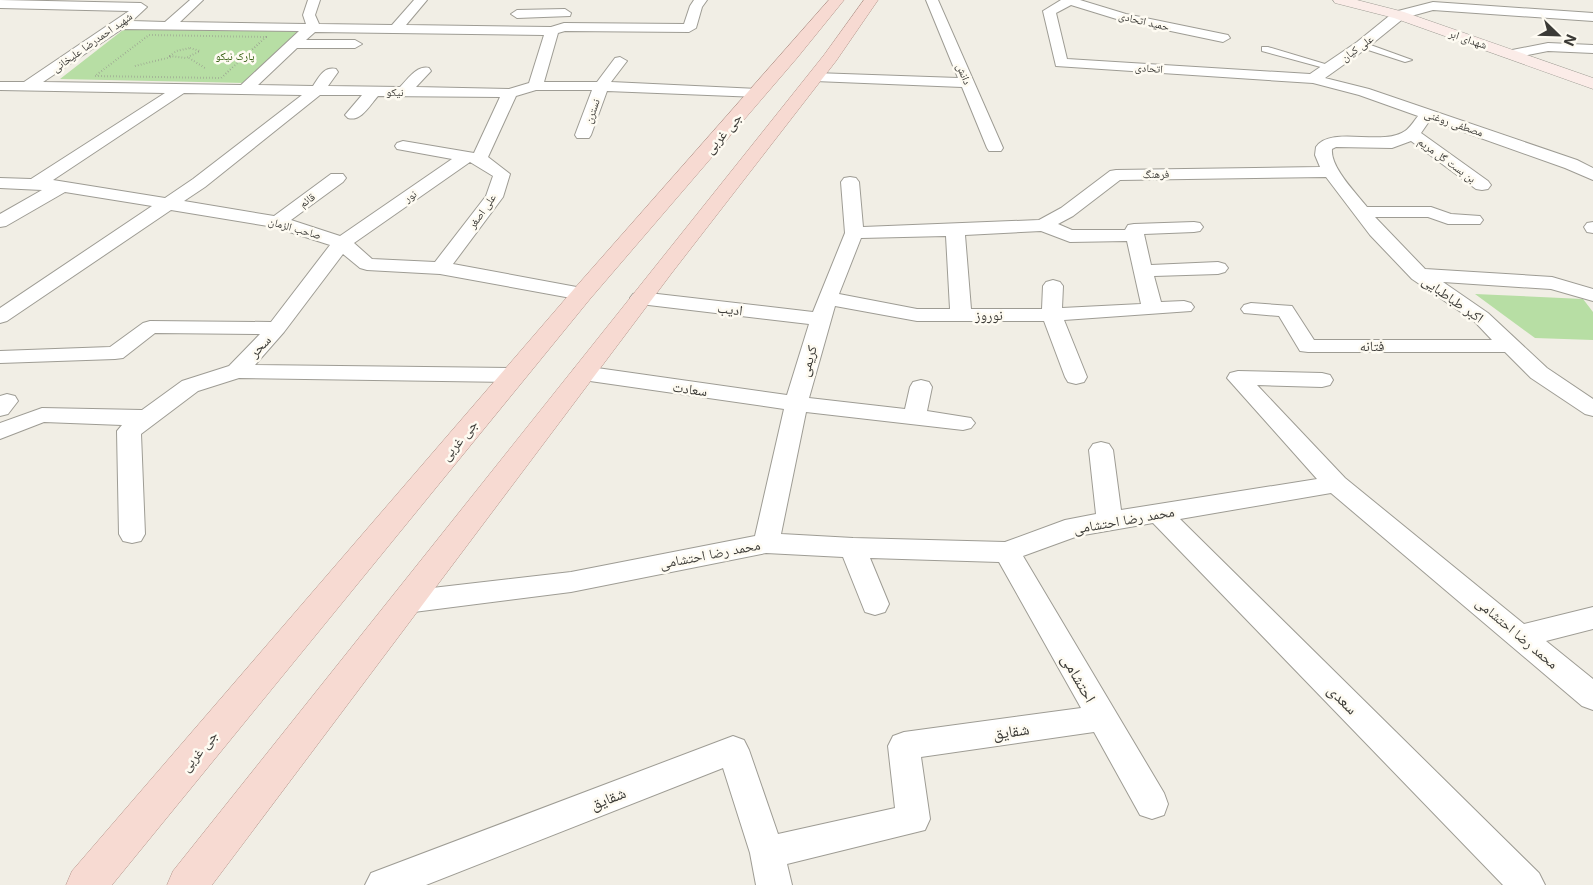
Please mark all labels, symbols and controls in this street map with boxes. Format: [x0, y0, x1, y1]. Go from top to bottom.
street label: حمید اتحادی [1117, 8, 1171, 34]
street label: شهید احمدرضا علیخانی [49, 9, 135, 75]
north arrow [1533, 10, 1583, 60]
street label: شهدای ابر [1446, 26, 1489, 52]
street label: علی کیان [1338, 31, 1376, 64]
text: N [1561, 32, 1580, 49]
park label: پارک نیکو [215, 49, 255, 63]
street label: اتحادی [1135, 60, 1163, 76]
street label: دانش [953, 61, 975, 87]
street label: نیکو [386, 85, 404, 99]
street label: نسترن [581, 97, 603, 125]
street label: مصطفی روغنی [1423, 106, 1485, 140]
street label: جی غربی [700, 109, 746, 157]
street label: بن بست گل مریم [1415, 134, 1479, 187]
street label: فرهنگ [1143, 167, 1170, 181]
street label: نور [400, 187, 419, 206]
street label: قائم [296, 189, 319, 211]
street label: علی اصغر [464, 191, 499, 232]
street label: صاحب الزمان [267, 214, 323, 242]
street label: اکبر طباطبایی [1419, 271, 1487, 327]
street label: ادیب [716, 299, 744, 319]
street label: نوروز [974, 306, 1003, 324]
street label: سحر [244, 331, 275, 362]
street label: فتانه [1360, 337, 1384, 354]
street label: کریمی [795, 343, 821, 379]
street label: سعادت [671, 378, 709, 399]
street label: جی غربی [436, 416, 482, 464]
street label: محمد رضا احتشامی [1072, 502, 1176, 538]
street label: محمد رضا احتشامی [658, 535, 762, 573]
street label: محمد رضا احتشامی [1472, 593, 1562, 673]
street label: احتشامی [1056, 650, 1101, 706]
street label: سعدی [1323, 680, 1362, 719]
street label: شقایق [992, 719, 1031, 744]
street label: جی غربی [176, 727, 222, 775]
street label: شقایق [587, 782, 629, 815]

